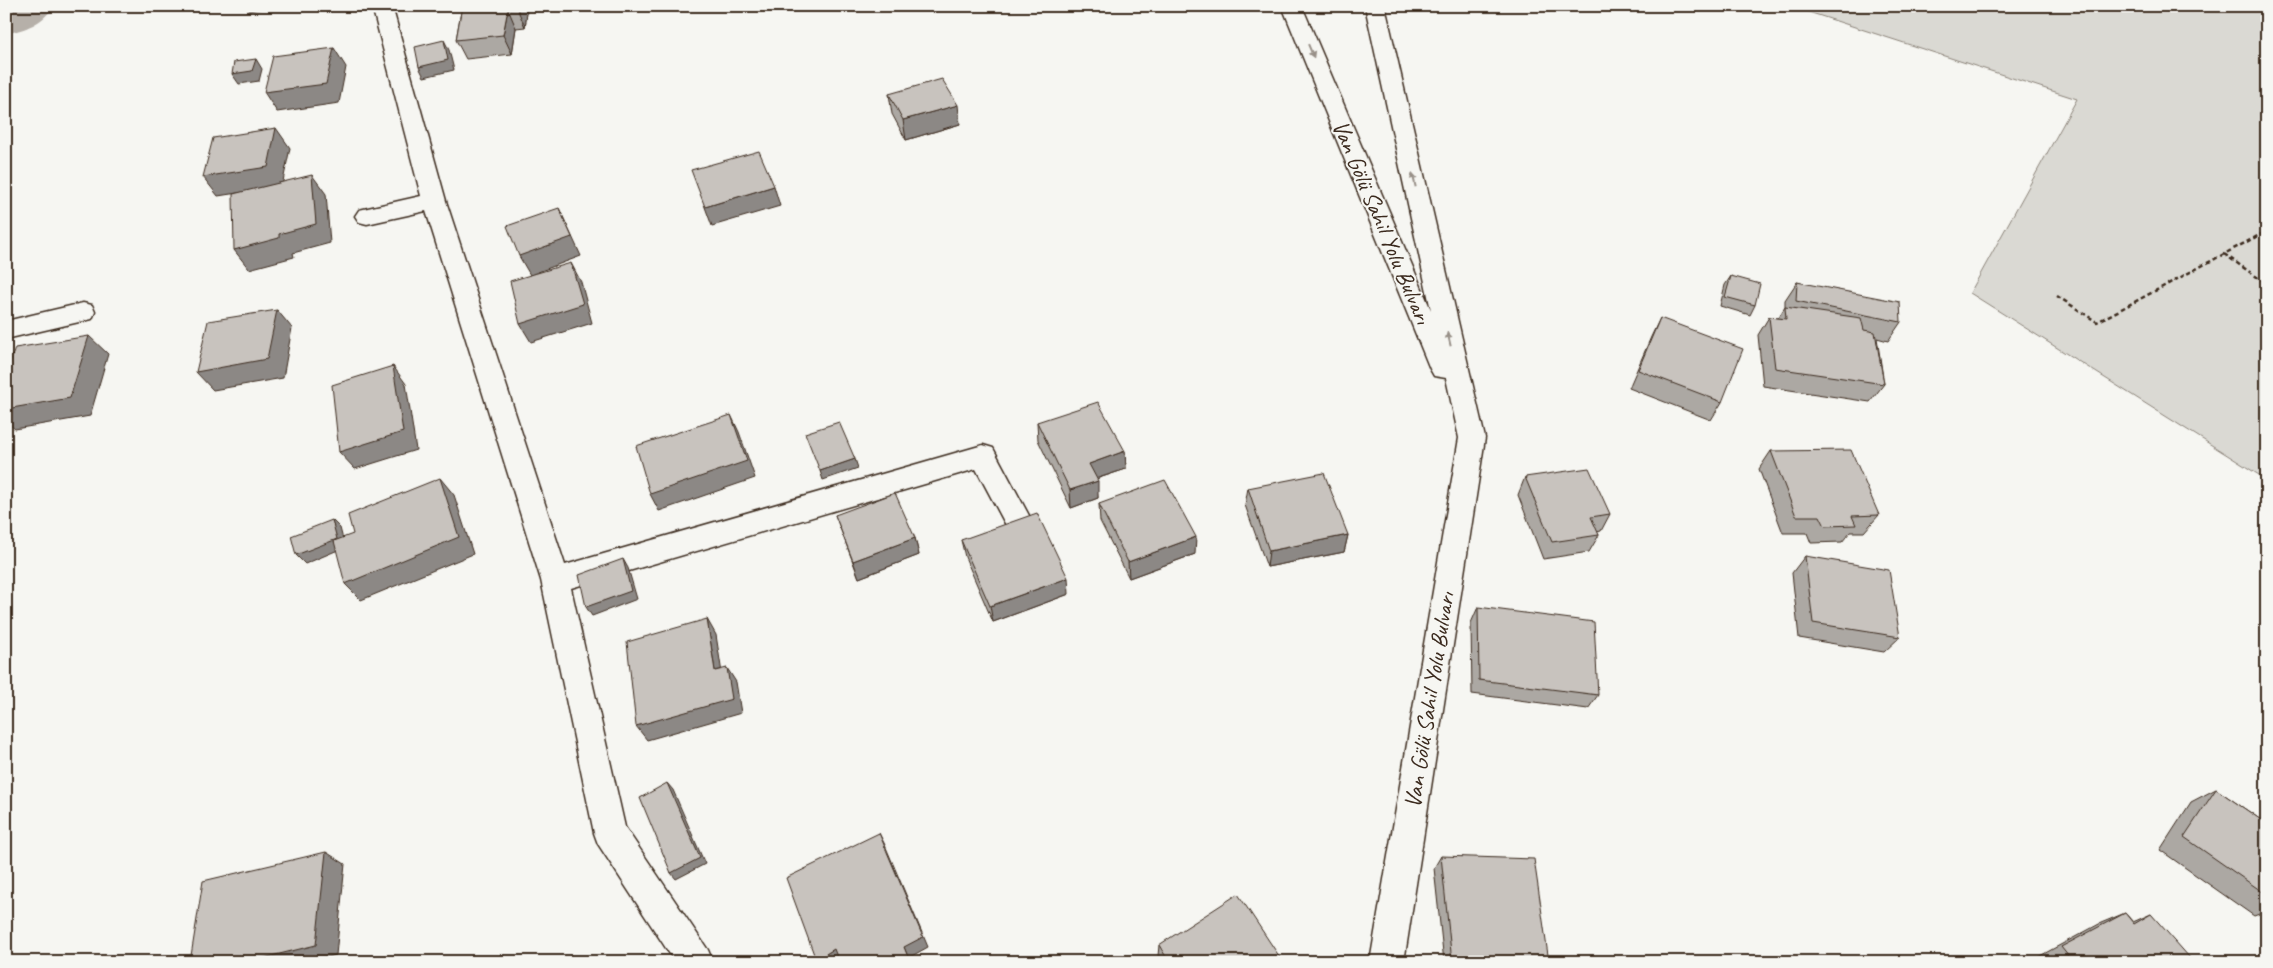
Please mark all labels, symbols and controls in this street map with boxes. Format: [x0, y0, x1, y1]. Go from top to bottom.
one-way arrow [1308, 44, 1316, 58]
street label: Van Gölü Sahil Yolu Bulvarı [1326, 116, 1439, 330]
one-way arrow [1410, 173, 1418, 188]
one-way arrow [1445, 330, 1453, 346]
street label: Van Gölü Sahil Yolu Bulvarı [1397, 588, 1461, 810]

